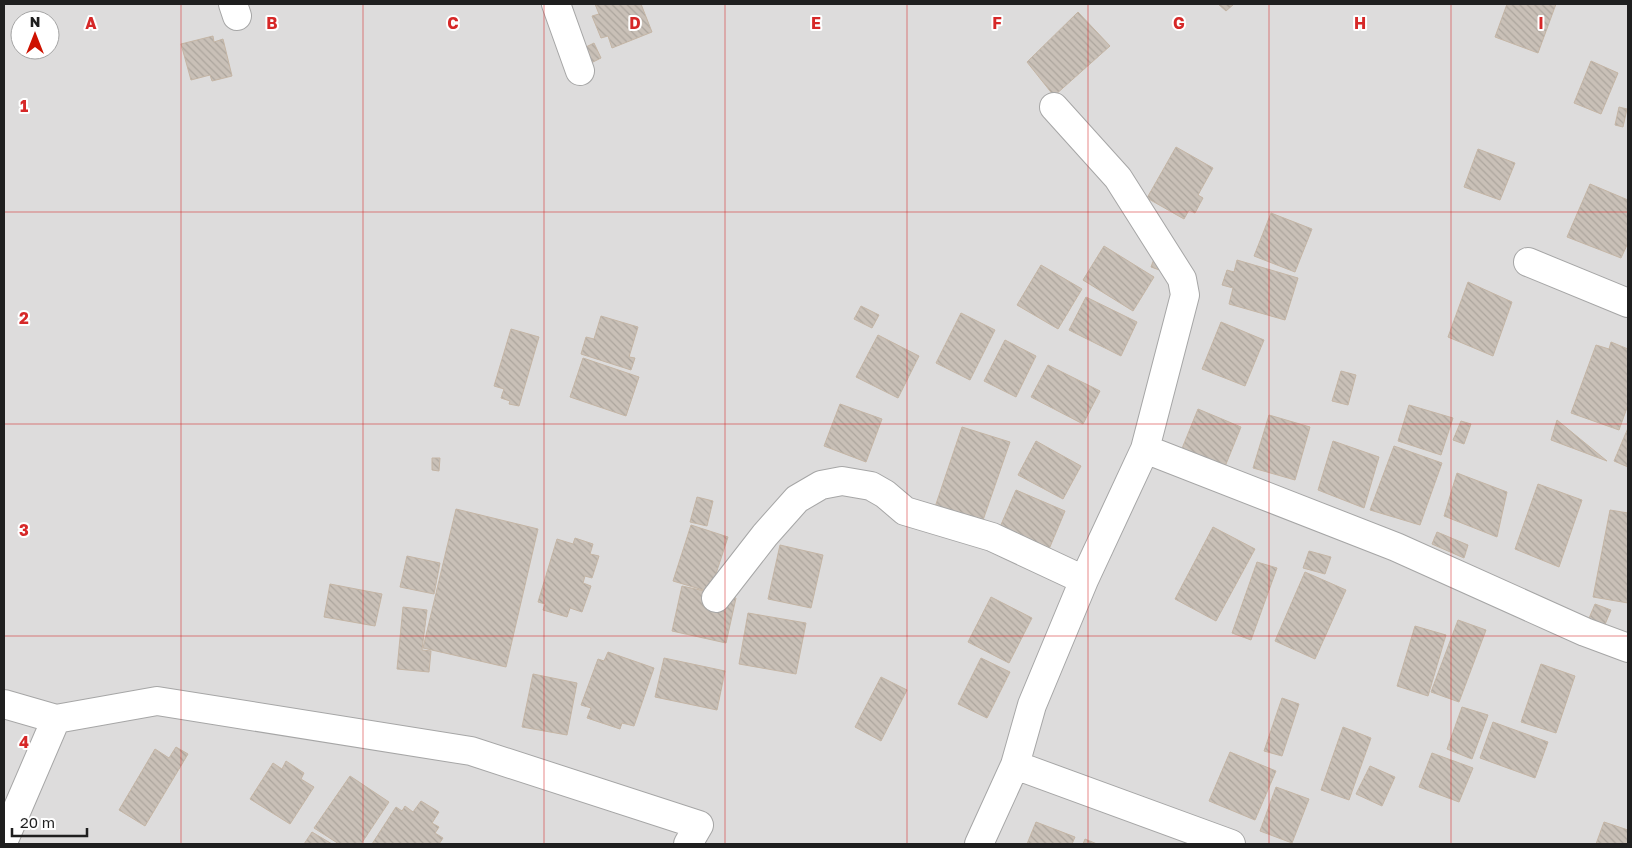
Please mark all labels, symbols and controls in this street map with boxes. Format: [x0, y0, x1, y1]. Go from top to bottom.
north arrow [10, 10, 60, 60]
text: N [30, 13, 40, 30]
text: A [85, 13, 97, 33]
text: B [266, 13, 278, 33]
text: C [447, 13, 459, 33]
text: D [629, 13, 641, 33]
text: E [811, 13, 821, 33]
text: F [992, 13, 1002, 33]
text: G [1173, 13, 1185, 33]
text: H [1354, 13, 1366, 33]
text: I [1538, 13, 1544, 33]
text: 1 [20, 96, 28, 116]
text: 2 [19, 308, 29, 328]
text: 3 [19, 520, 29, 540]
text: 4 [19, 732, 29, 752]
scale bar [12, 806, 88, 838]
text: 20 m [20, 813, 55, 831]

